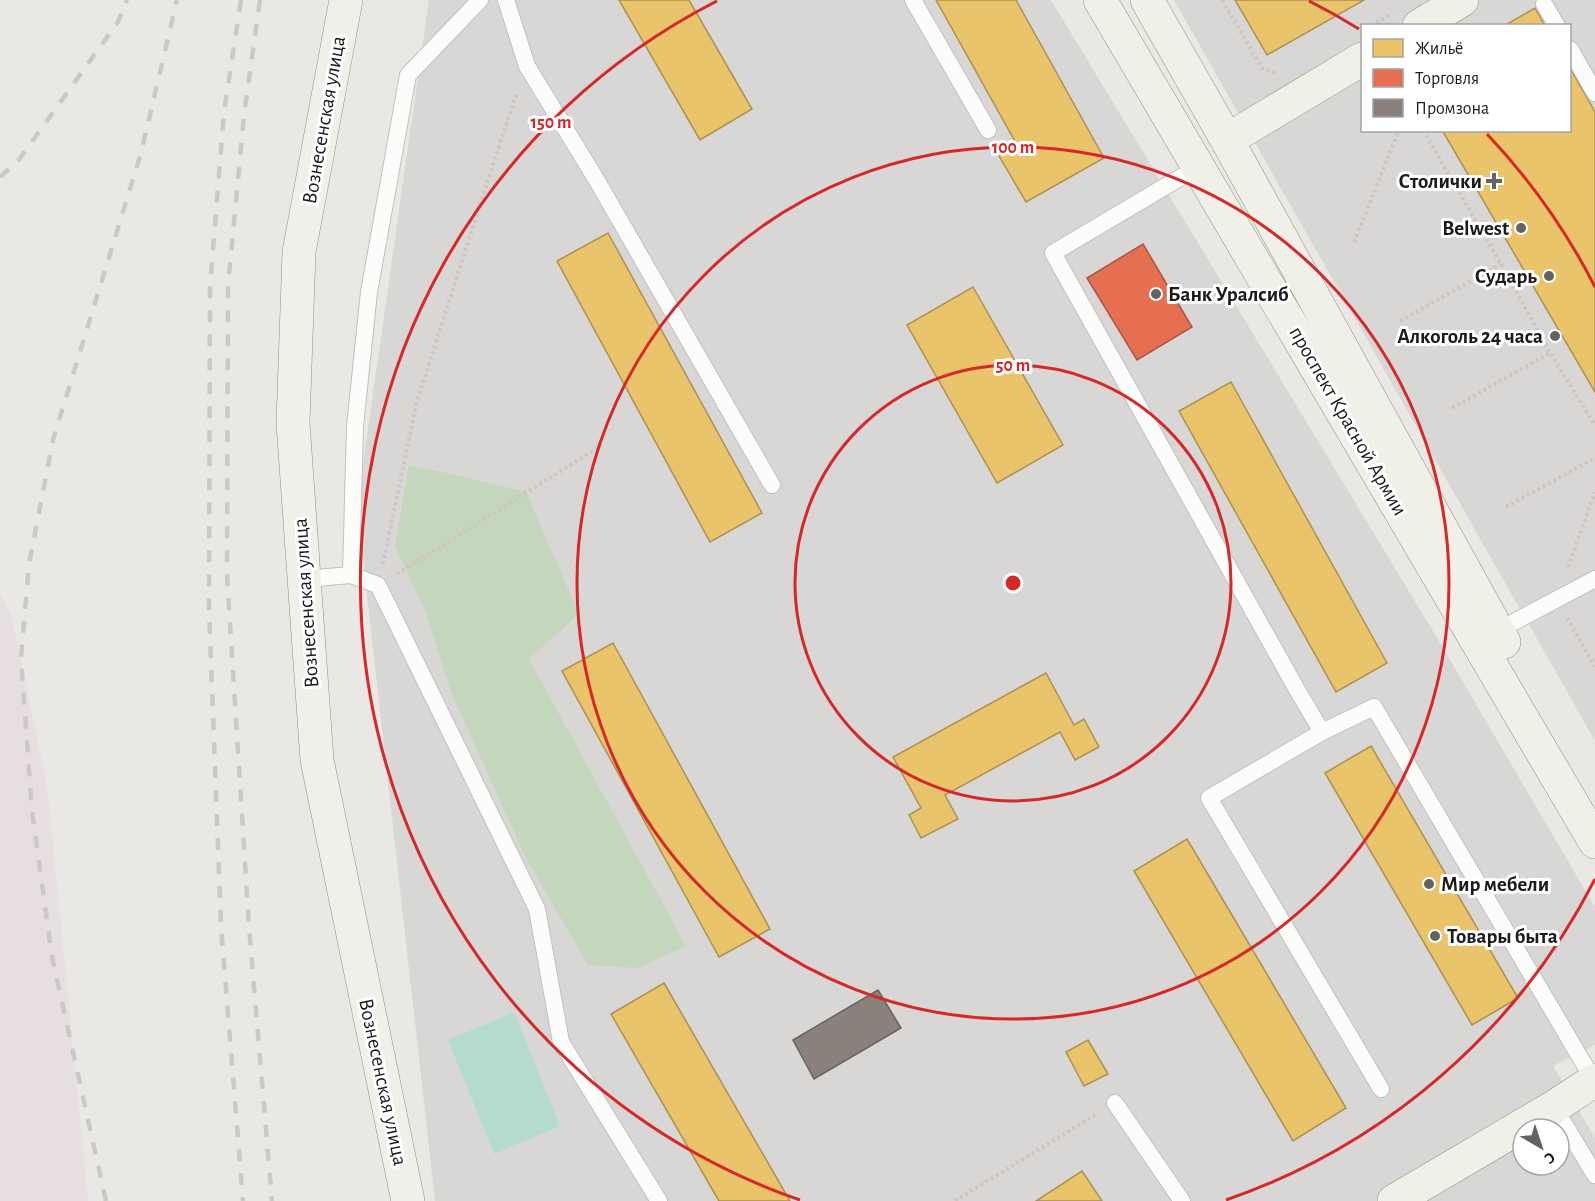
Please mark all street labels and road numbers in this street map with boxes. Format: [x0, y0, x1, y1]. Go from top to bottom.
street label: Вознесенская улица [299, 34, 349, 206]
street label: проспект Красной Армии [1285, 323, 1411, 519]
street label: Вознесенская улица [290, 517, 322, 689]
street label: Вознесенская улица [355, 997, 411, 1168]

